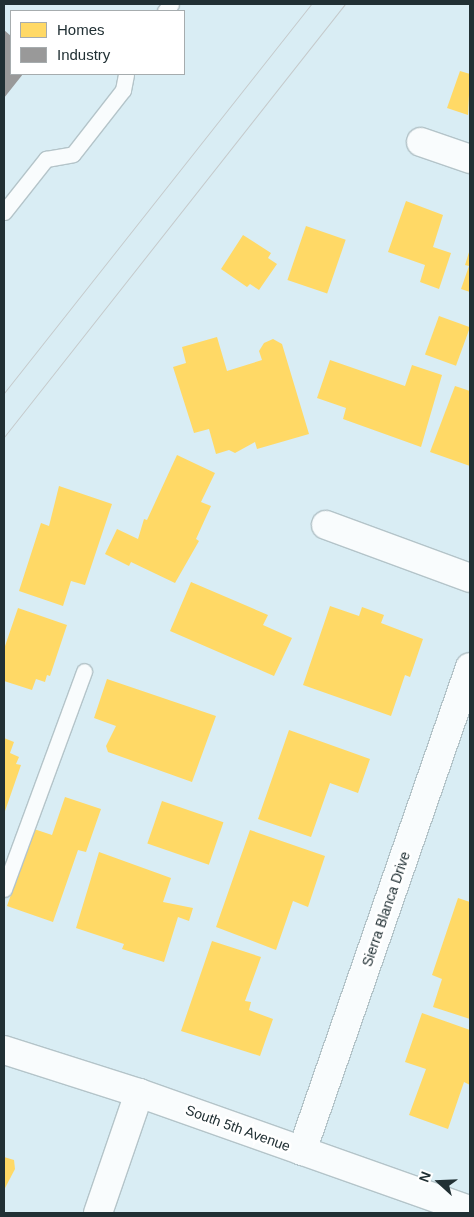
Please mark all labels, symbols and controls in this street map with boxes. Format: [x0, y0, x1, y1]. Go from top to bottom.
legend [10, 10, 185, 75]
text: Homes [57, 21, 105, 38]
text: Industry [57, 46, 110, 63]
street label: Sierra Blanca Drive [358, 849, 414, 969]
street label: South 5th Avenue [183, 1101, 293, 1155]
north arrow [414, 1157, 464, 1207]
text: N [416, 1169, 434, 1184]

